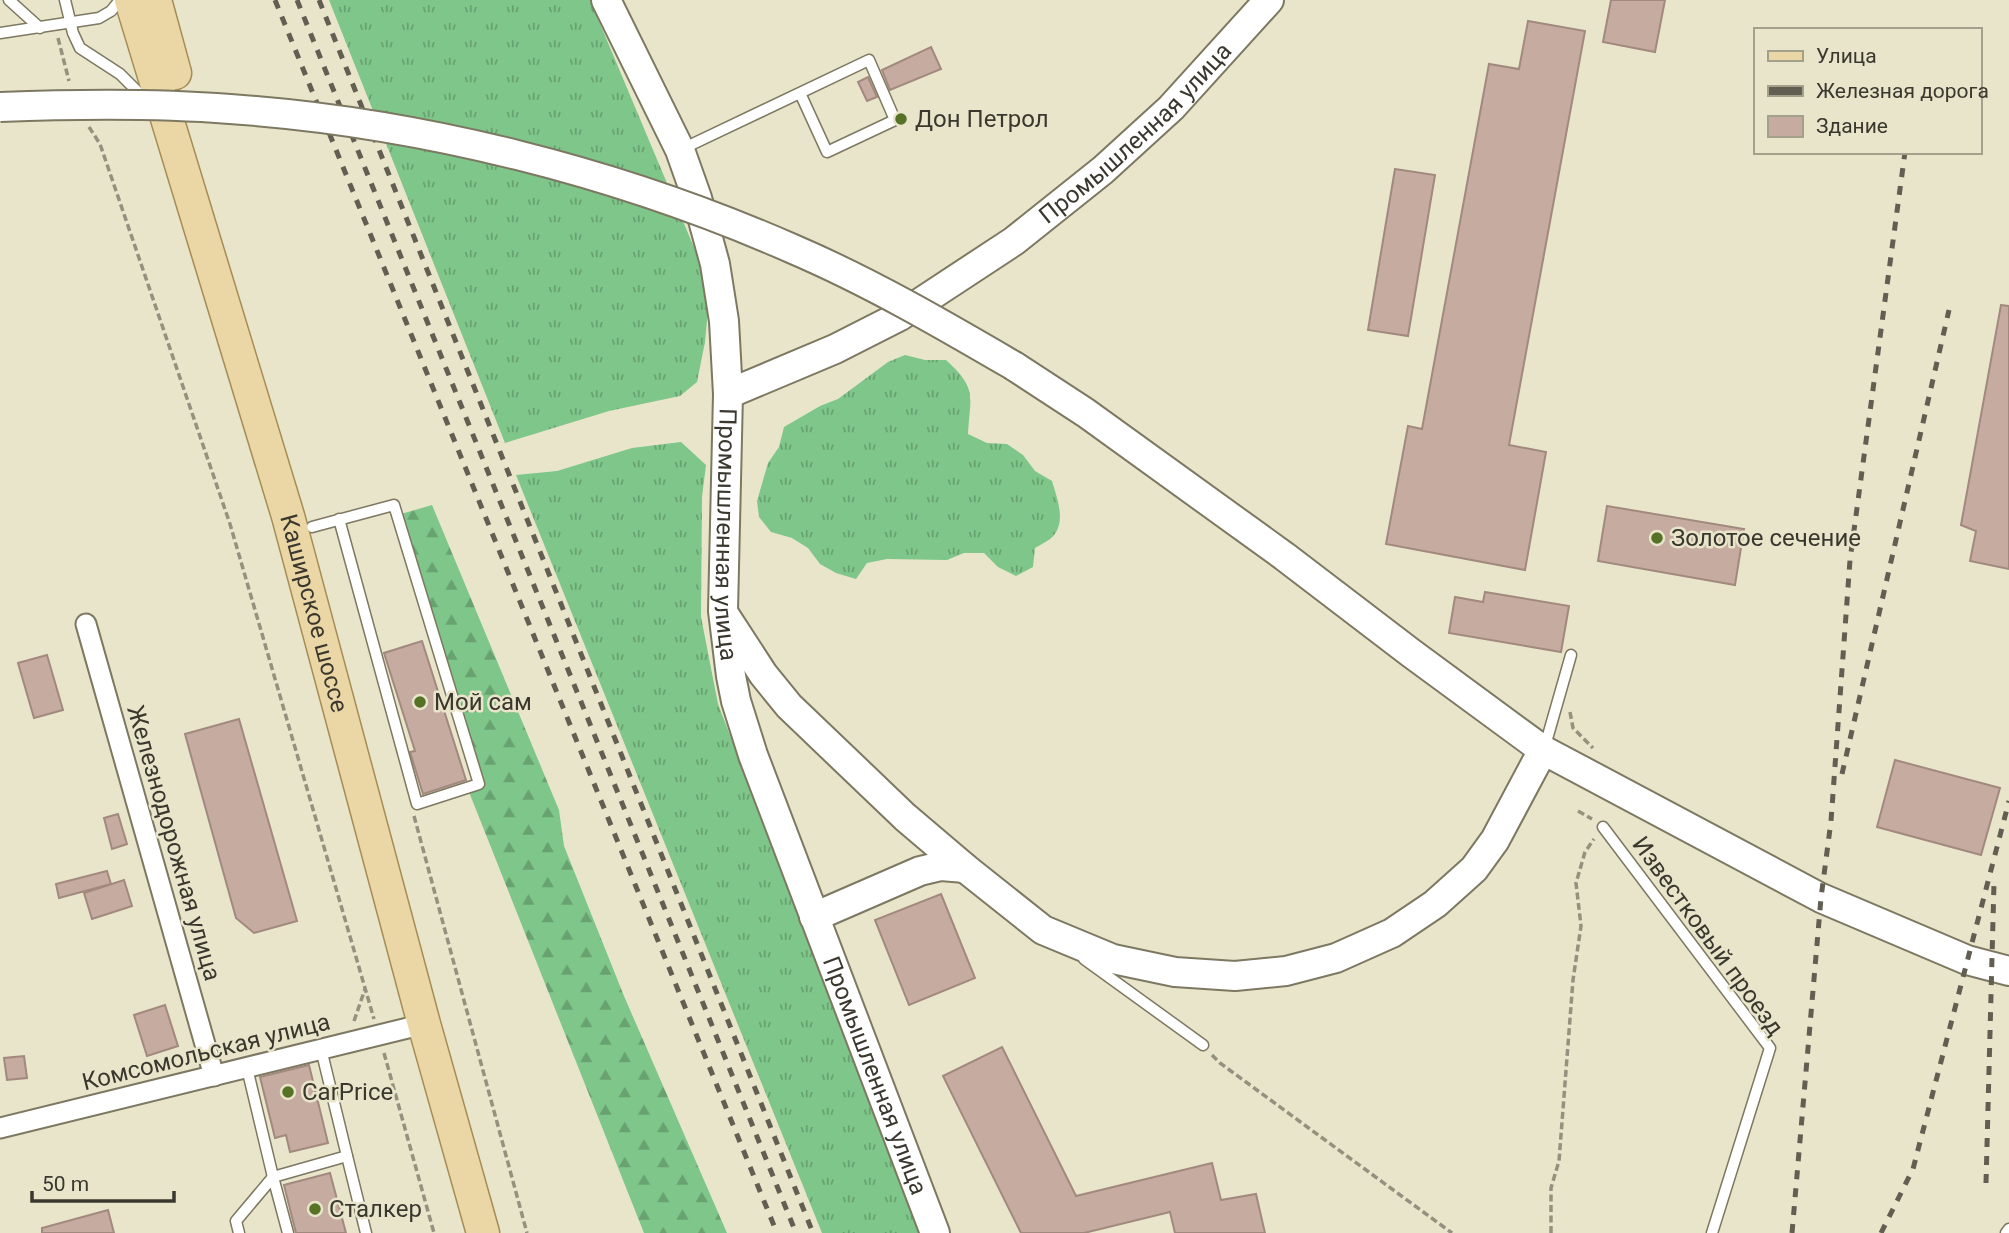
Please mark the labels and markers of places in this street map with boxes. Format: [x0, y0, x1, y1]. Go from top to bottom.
place label: Дон Петрол [915, 105, 1049, 133]
marker: Дон Петрол [893, 111, 909, 127]
place label: Золотое сечение [1671, 524, 1861, 552]
marker: Золотое сечение [1649, 530, 1665, 546]
place label: Мой сам [434, 688, 532, 716]
marker: Мой сам [412, 694, 428, 710]
place label: CarPrice [302, 1078, 393, 1106]
marker: CarPrice [280, 1084, 296, 1100]
place label: Сталкер [329, 1195, 422, 1223]
marker: Сталкер [307, 1201, 323, 1217]

